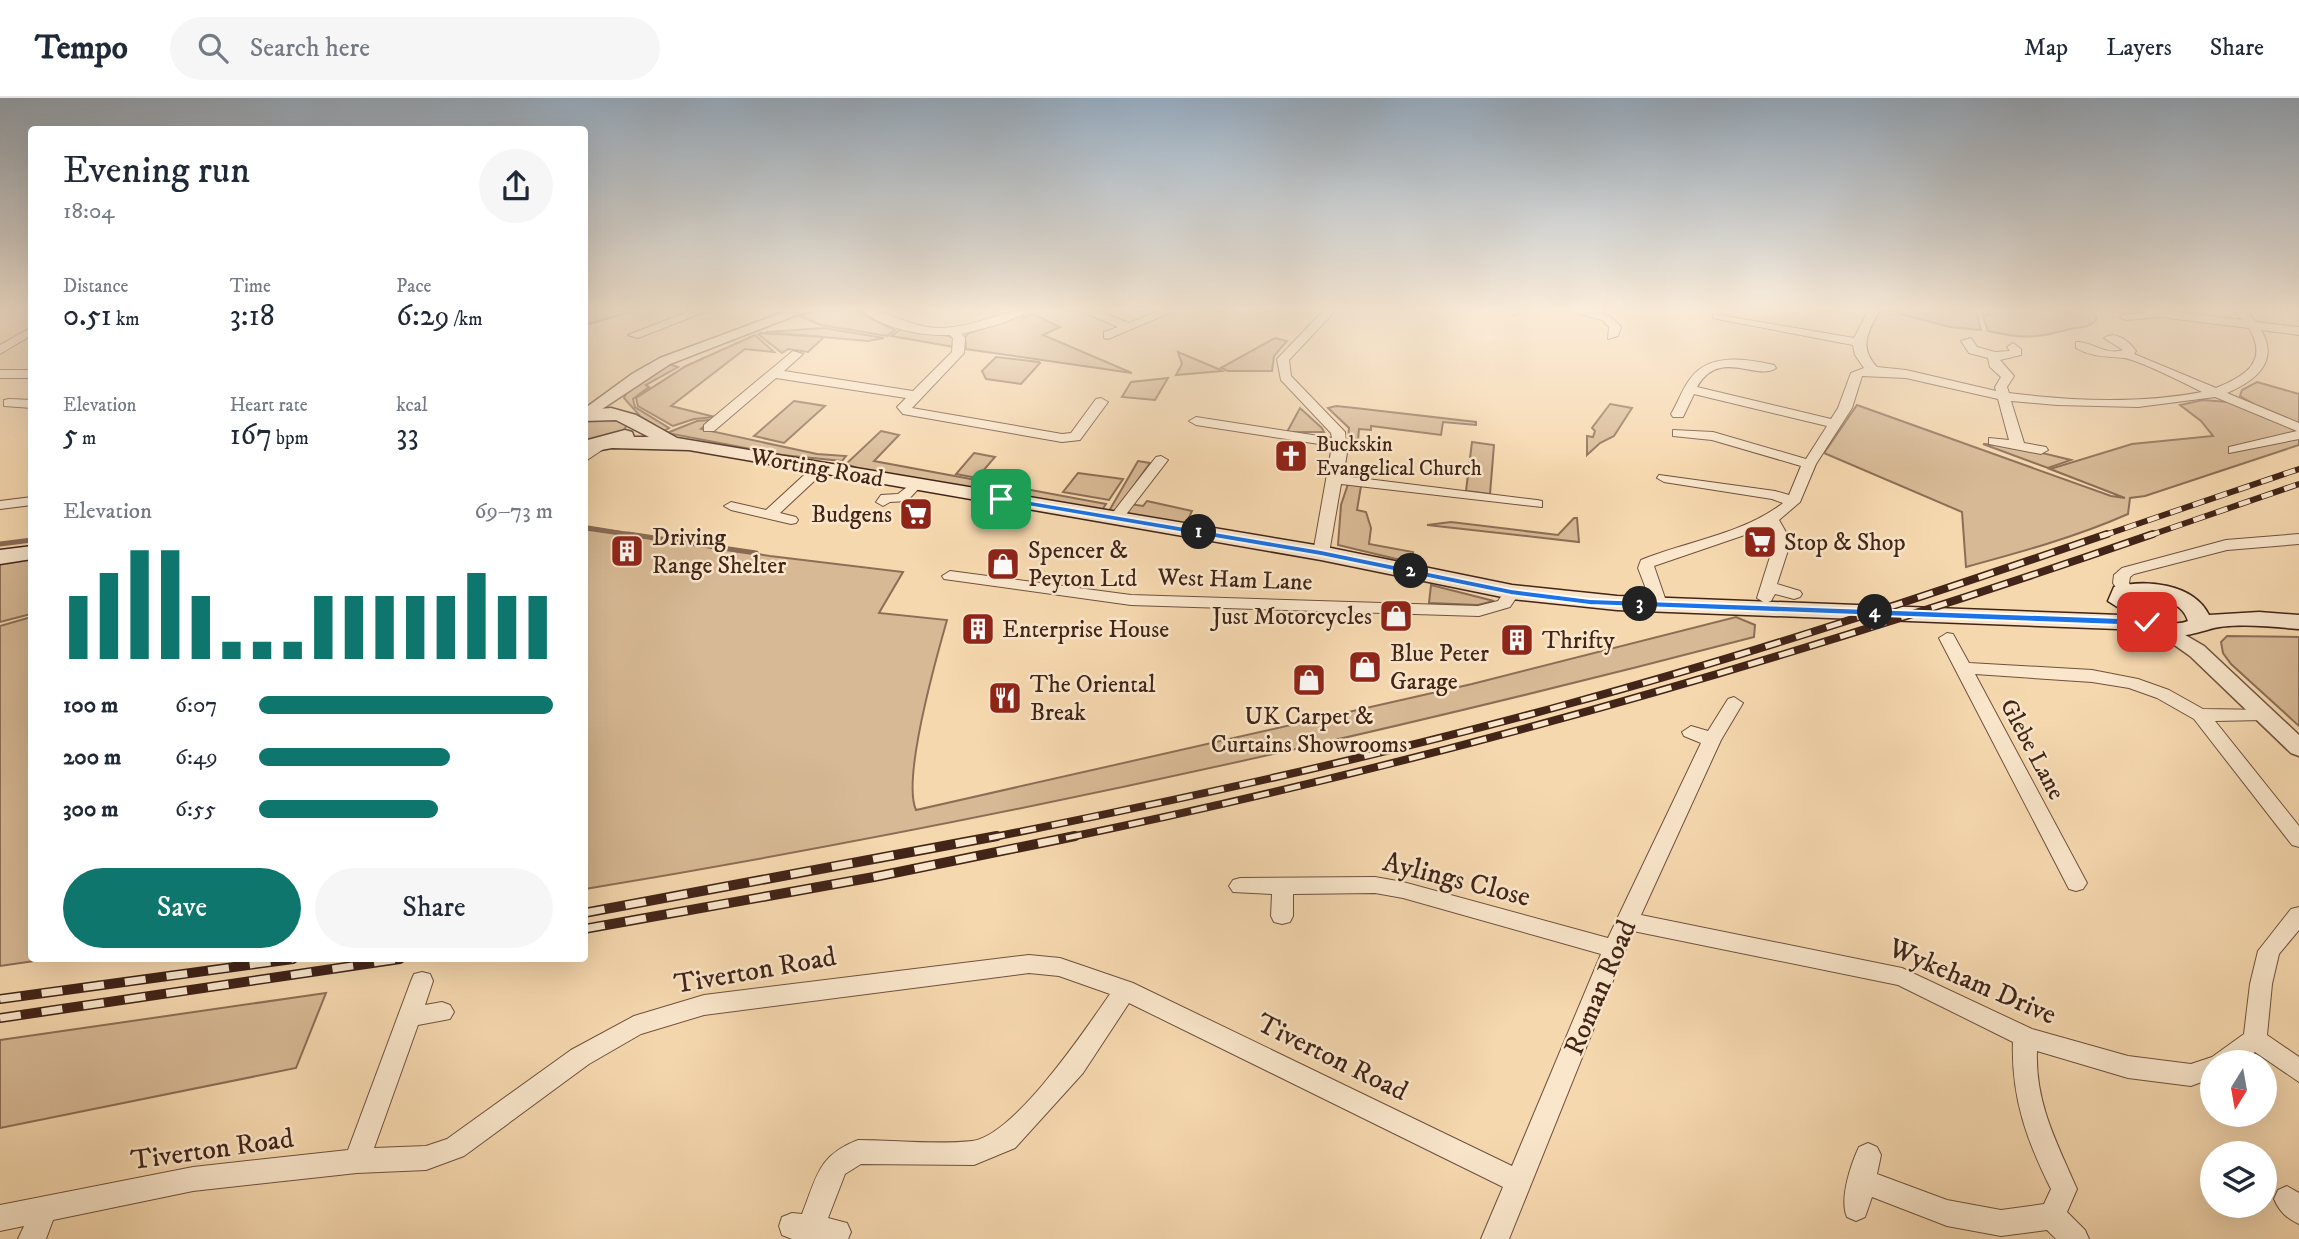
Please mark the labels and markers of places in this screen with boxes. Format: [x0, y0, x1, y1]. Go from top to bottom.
place label: Buckskin Evangelical Church [1316, 432, 1482, 482]
church icon: Buckskin Evangelical Church [1272, 437, 1310, 475]
pin [971, 469, 1031, 529]
supermarket icon: Budgens [897, 495, 935, 533]
place label: Budgens [811, 500, 892, 530]
pin: 1 [1182, 514, 1216, 550]
place label: Driving Range Shelter [652, 523, 786, 581]
supermarket icon: Stop & Shop [1741, 523, 1779, 561]
place label: Stop & Shop [1784, 528, 1906, 558]
building icon: Driving Range Shelter [608, 532, 646, 570]
place label: Spencer & Peyton Ltd [1028, 536, 1137, 594]
shop icon: Spencer & Peyton Ltd [984, 545, 1022, 583]
pin: 2 [1394, 554, 1428, 588]
pin: 3 [1622, 587, 1658, 622]
pin [2117, 592, 2177, 652]
pin: 4 [1857, 594, 1892, 630]
shop icon: Just Motorcycles [1377, 597, 1415, 635]
place label: Just Motorcycles [1210, 602, 1372, 632]
building icon: Enterprise House [959, 610, 997, 648]
place label: Enterprise House [1002, 615, 1169, 645]
building icon: Thrifty [1498, 621, 1536, 659]
place label: Thrifty [1542, 626, 1615, 656]
place label: Blue Peter Garage [1390, 639, 1489, 697]
shop icon: Blue Peter Garage [1346, 648, 1384, 686]
shop icon: UK Carpet & Curtains Showrooms [1290, 661, 1328, 699]
place label: The Oriental Break [1030, 670, 1156, 728]
restaurant icon: The Oriental Break [986, 679, 1024, 717]
place label: UK Carpet & Curtains Showrooms [1211, 702, 1407, 760]

